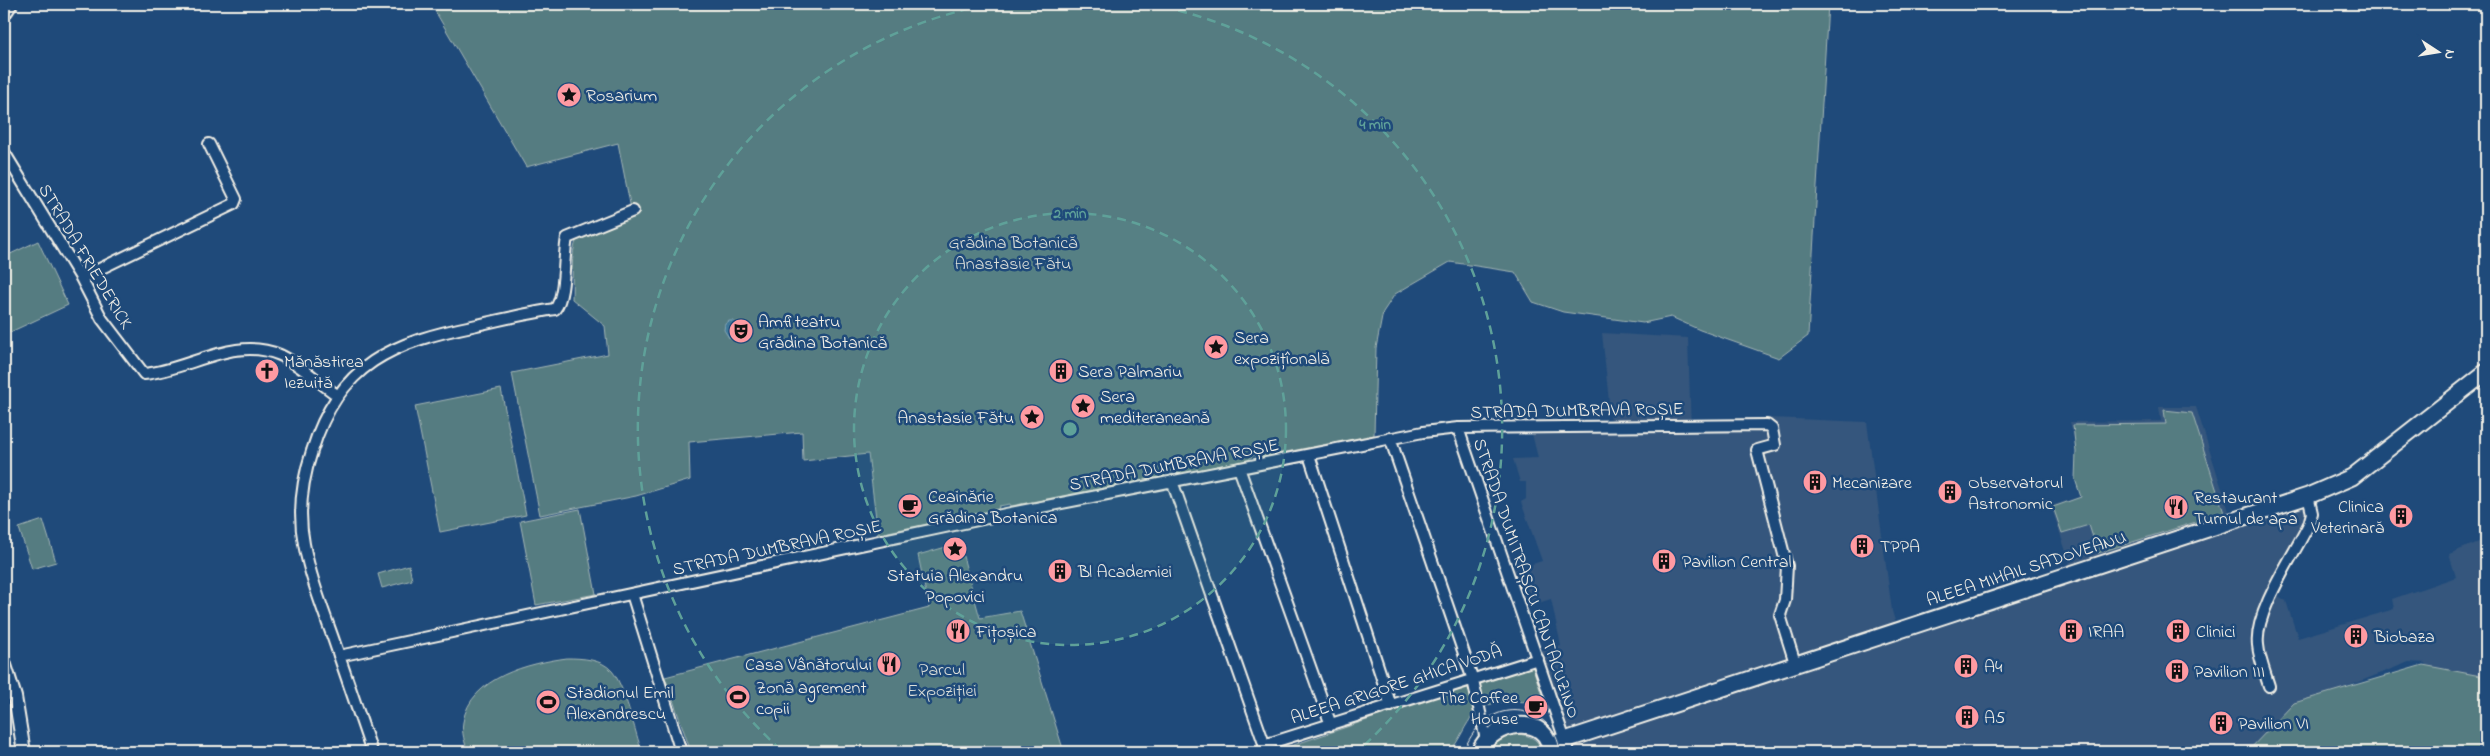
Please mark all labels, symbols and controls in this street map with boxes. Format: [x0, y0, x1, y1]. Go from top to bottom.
north arrow [2412, 28, 2462, 78]
text: N [2438, 48, 2461, 61]
place icon: Rosarium [556, 82, 582, 108]
place label: Rosarium [586, 84, 657, 110]
text: 4 min [1358, 114, 1391, 136]
street label: STRADA FRIEDERICK [31, 179, 138, 335]
text: 2 min [1053, 203, 1087, 225]
park label: Grădina Botanică Anastasie Fătu [949, 231, 1077, 278]
place label: Amfiteatru Grădina Botanică [758, 310, 887, 357]
theatre icon: Amfiteatru Grădina Botanică [728, 318, 754, 344]
place label: Sera expozițîonală [1234, 326, 1329, 373]
place icon: Sera expozițîonală [1203, 334, 1229, 360]
place label: Mănăstirea Iezuită [284, 350, 364, 397]
church icon: Mănăstirea Iezuită [254, 358, 280, 384]
building icon: Sera Palmariu [1048, 358, 1074, 384]
place label: Sera Palmariu [1078, 360, 1182, 386]
place label: Sera mediteraneană [1100, 385, 1209, 432]
place icon: Sera mediteraneană [1070, 393, 1096, 419]
street label: STRADA DUMBRAVA ROȘIE [1470, 397, 1684, 427]
place icon: Anastasie Fătu [1019, 404, 1045, 430]
place label: Anastasie Fătu [897, 406, 1014, 432]
centre of rings [1061, 420, 1079, 438]
street label: STRADA DUMBRAVA ROȘIE [1067, 433, 1282, 499]
street label: STRADA DUMITRAȘCU CANTACUZINO [1465, 435, 1585, 722]
building icon: Mecanizare [1802, 469, 1828, 495]
place label: Mecanizare [1832, 471, 1913, 497]
place label: Observatorul Astronomic [1968, 471, 2063, 518]
building icon: Observatorul Astronomic [1937, 479, 1963, 505]
place label: Ceainărie Grădina Botanica [928, 485, 1058, 532]
place label: Restaurant Turnul de apa [2194, 486, 2298, 533]
cafe icon: Ceainărie Grădina Botanica [897, 493, 923, 519]
restaurant icon: Restaurant Turnul de apa [2163, 494, 2189, 520]
place label: Clinica Veterinară [2310, 495, 2384, 542]
building icon: Clinica Veterinară [2388, 503, 2414, 529]
street label: STRADA DUMBRAVA ROȘIE [670, 514, 884, 584]
street label: ALEEA MIHAIL SADOVEANU [1923, 525, 2130, 615]
building icon: TPPA [1849, 533, 1875, 559]
place label: TPPA [1880, 535, 1920, 561]
place icon: Statuia Alexandru Popovici [942, 536, 968, 562]
building icon: Pavilion Central [1651, 548, 1677, 574]
place label: Pavilion Central [1682, 550, 1791, 576]
building icon: Bl Academiei [1047, 558, 1073, 584]
place label: Bl Academiei [1077, 560, 1172, 586]
place label: Statuia Alexandru Popovici [887, 564, 1023, 611]
restaurant icon: Fițoșica [945, 618, 971, 644]
building icon: IRAA [2058, 618, 2084, 644]
building icon: Clinici [2165, 618, 2191, 644]
place label: Fițoșica [975, 620, 1036, 646]
place label: IRAA [2088, 620, 2124, 646]
place label: Clinici [2196, 620, 2236, 646]
building icon: Biobaza [2343, 623, 2369, 649]
place label: Biobaza [2373, 625, 2435, 651]
street label: ALEEA GRIGORE GHICA VODĂ [1288, 639, 1506, 732]
restaurant icon: Casa Vânătorului [876, 651, 902, 677]
place label: Casa Vânătorului [745, 653, 872, 679]
building icon: A4 [1953, 653, 1979, 679]
place label: A4 [1984, 655, 2003, 681]
park label: Parcul Expoziției [907, 658, 977, 705]
building icon: Pavilion III [2164, 658, 2190, 684]
place label: Pavilion III [2194, 660, 2265, 686]
place label: Zonă agrement copii [756, 676, 866, 723]
place label: Stadionul Emil Alexandrescu [566, 681, 674, 728]
sports icon: Zonă agrement copii [725, 684, 751, 710]
place label: The Coffee House [1438, 686, 1519, 733]
sports icon: Stadionul Emil Alexandrescu [535, 689, 561, 715]
cafe icon: The Coffee House [1523, 694, 1549, 720]
building icon: A5 [1954, 704, 1980, 730]
place label: A5 [1984, 706, 2005, 732]
building icon: Pavilion VI [2208, 710, 2234, 736]
place label: Pavilion VI [2238, 712, 2309, 738]

